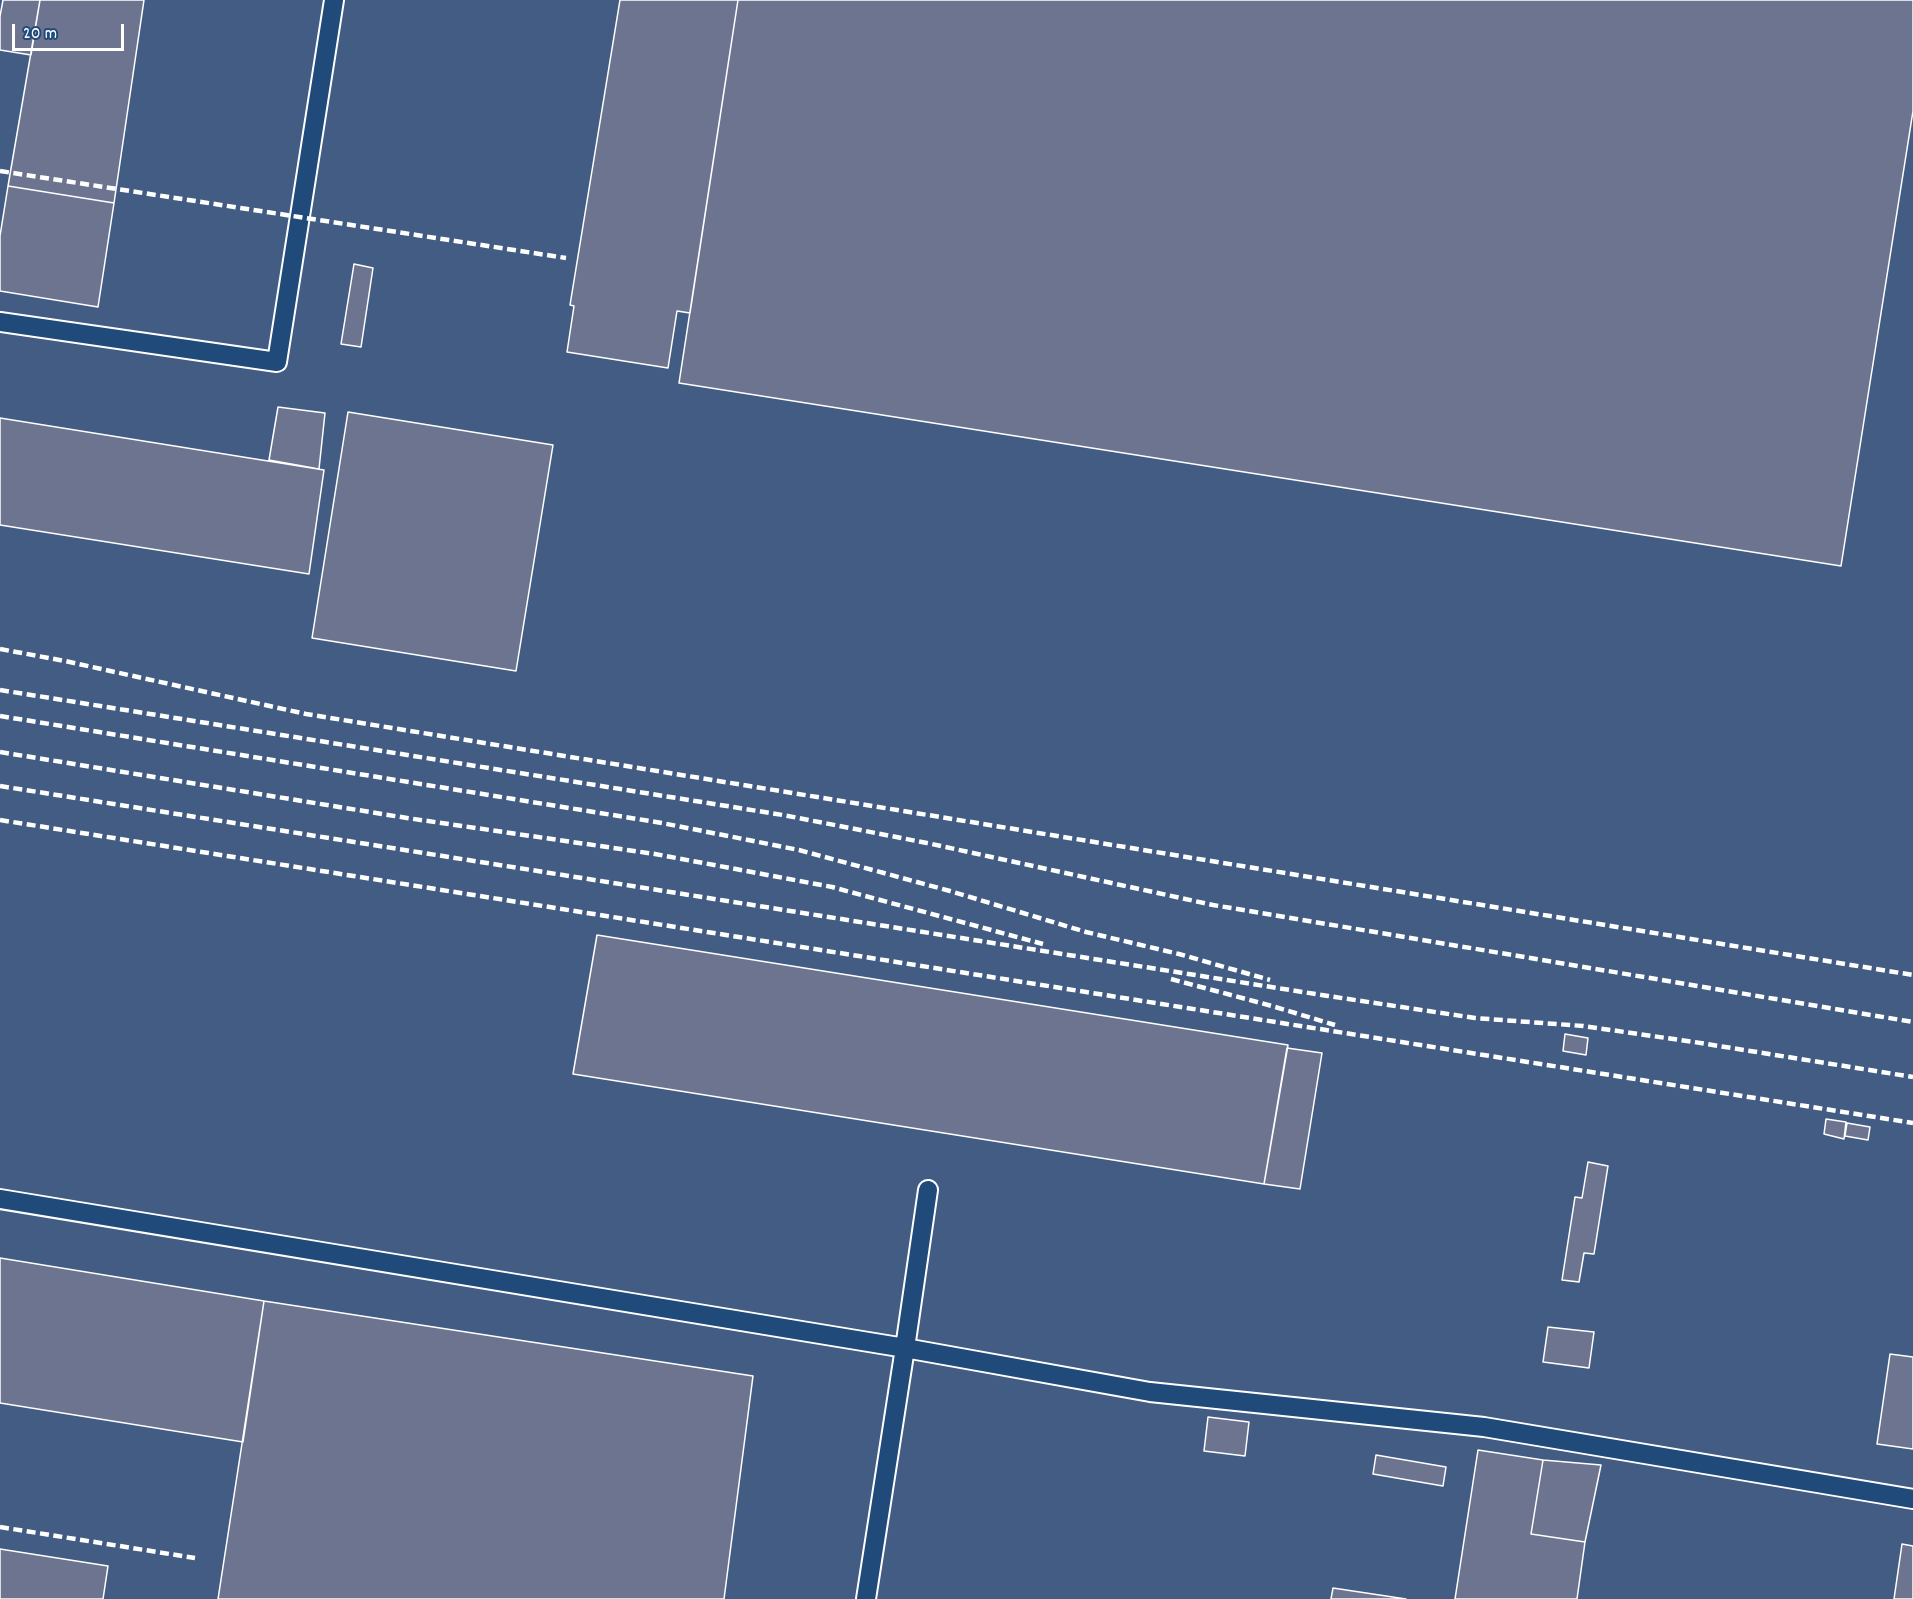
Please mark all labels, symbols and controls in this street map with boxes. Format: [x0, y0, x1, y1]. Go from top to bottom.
scale bar [15, 12, 128, 50]
text: 20 m [23, 22, 57, 47]

